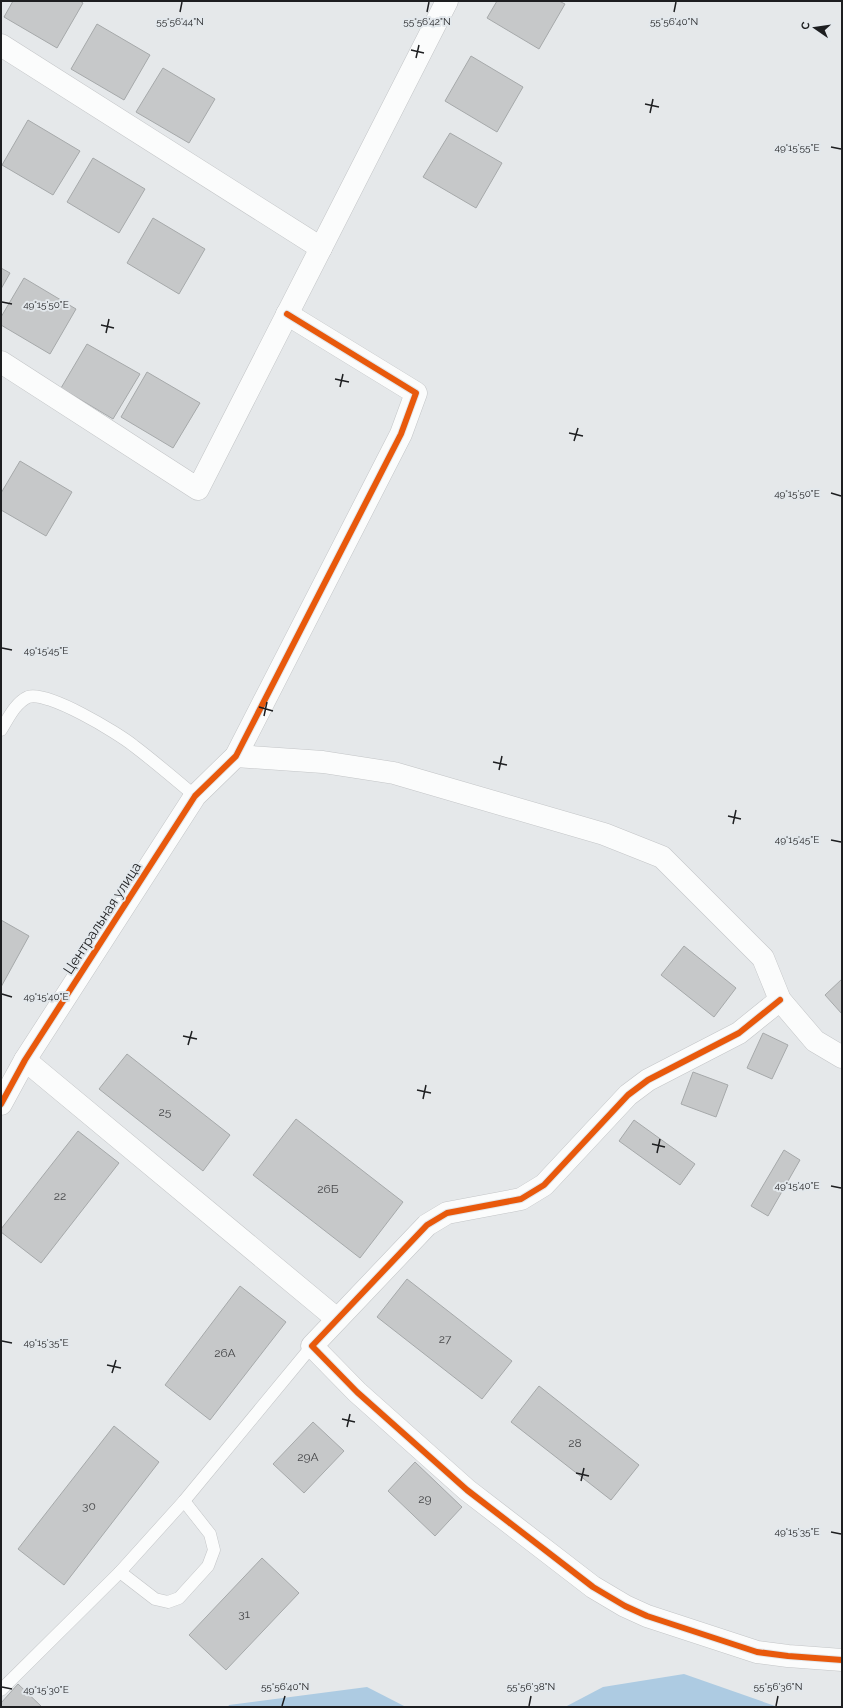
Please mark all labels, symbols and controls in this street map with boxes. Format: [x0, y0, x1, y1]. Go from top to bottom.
north arrow [795, 8, 835, 48]
text: 55°56'44"N [156, 16, 204, 27]
text: 55°56'42"N [403, 16, 451, 27]
text: 55°56'40"N [650, 16, 698, 27]
text: С [799, 20, 813, 31]
text: 49°15'55"E [774, 142, 820, 153]
text: 49°15'50"E [23, 299, 69, 310]
text: 49°15'50"E [774, 488, 820, 499]
text: 49°15'45"E [24, 645, 68, 656]
text: 49°15'45"E [775, 834, 819, 845]
street label: Центральная улица [60, 859, 144, 977]
text: 49°15'40"E [23, 991, 69, 1002]
house number: 25 [159, 1105, 172, 1119]
text: 49°15'40"E [774, 1180, 820, 1191]
house number: 26Б [317, 1182, 339, 1196]
house number: 22 [54, 1189, 66, 1203]
house number: 27 [439, 1332, 452, 1346]
text: 49°15'35"E [23, 1337, 69, 1348]
house number: 26А [214, 1346, 236, 1360]
house number: 28 [568, 1436, 582, 1450]
house number: 29А [297, 1450, 319, 1464]
house number: 29 [418, 1492, 432, 1506]
house number: 30 [82, 1499, 96, 1513]
text: 49°15'35"E [774, 1526, 820, 1537]
house number: 31 [238, 1607, 250, 1621]
text: 55°56'40"N [261, 1681, 309, 1692]
text: 55°56'38"N [507, 1681, 555, 1692]
text: 55°56'36"N [754, 1681, 802, 1692]
text: 49°15'30"E [23, 1684, 69, 1695]

